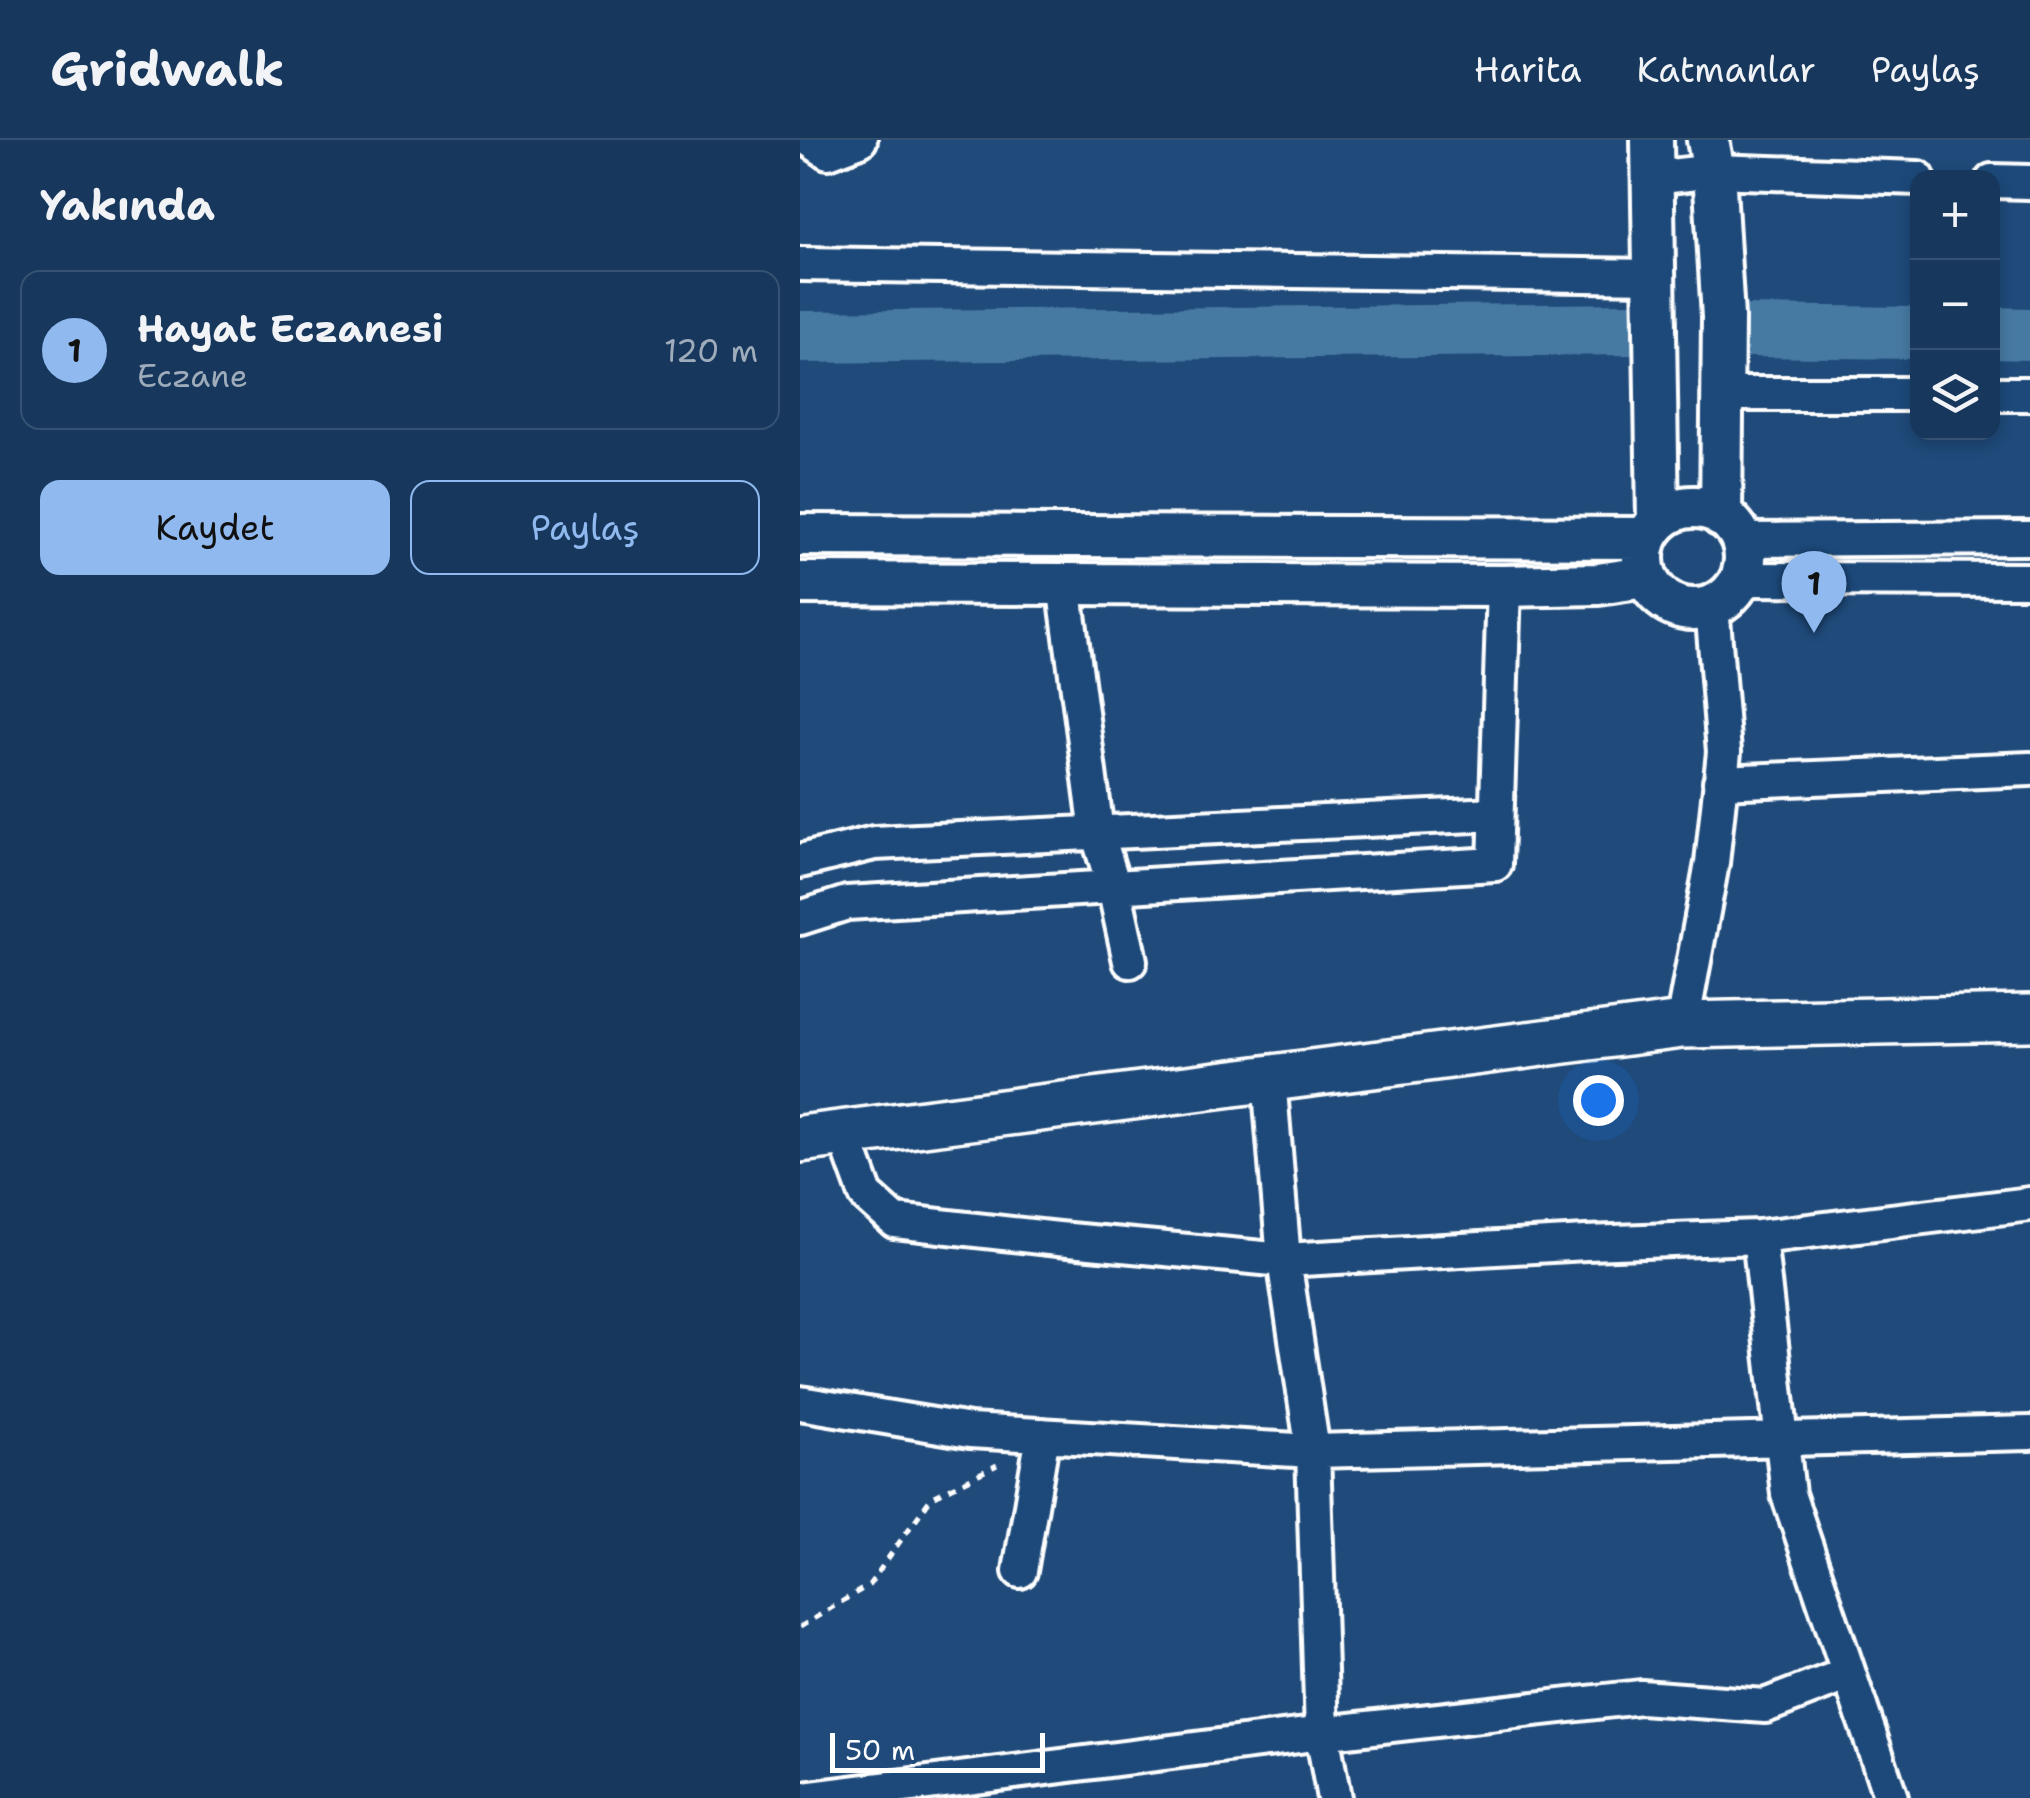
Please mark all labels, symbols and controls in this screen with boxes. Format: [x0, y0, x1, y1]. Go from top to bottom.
text: Gridwalk [50, 37, 285, 101]
text: Harita [1474, 46, 1582, 93]
text: Katmanlar [1637, 46, 1816, 93]
text: Paylaş [1871, 46, 1980, 93]
map controls [1910, 170, 2000, 440]
button: + [1910, 170, 2000, 260]
text: Yakında [40, 177, 215, 233]
button: − [1910, 260, 2000, 350]
text: Hayat Eczanesi [137, 303, 443, 354]
text: 1 [67, 329, 82, 372]
text: 120 m [664, 329, 758, 372]
button: layers [1910, 350, 2000, 440]
text: Eczane [137, 354, 248, 397]
button: Kaydet [40, 480, 390, 575]
button: Paylaş [410, 480, 760, 575]
pin: 1 [1782, 550, 1846, 633]
your location [1573, 1075, 1624, 1126]
scale bar [830, 1728, 1045, 1772]
text: 50 m [845, 1731, 915, 1769]

